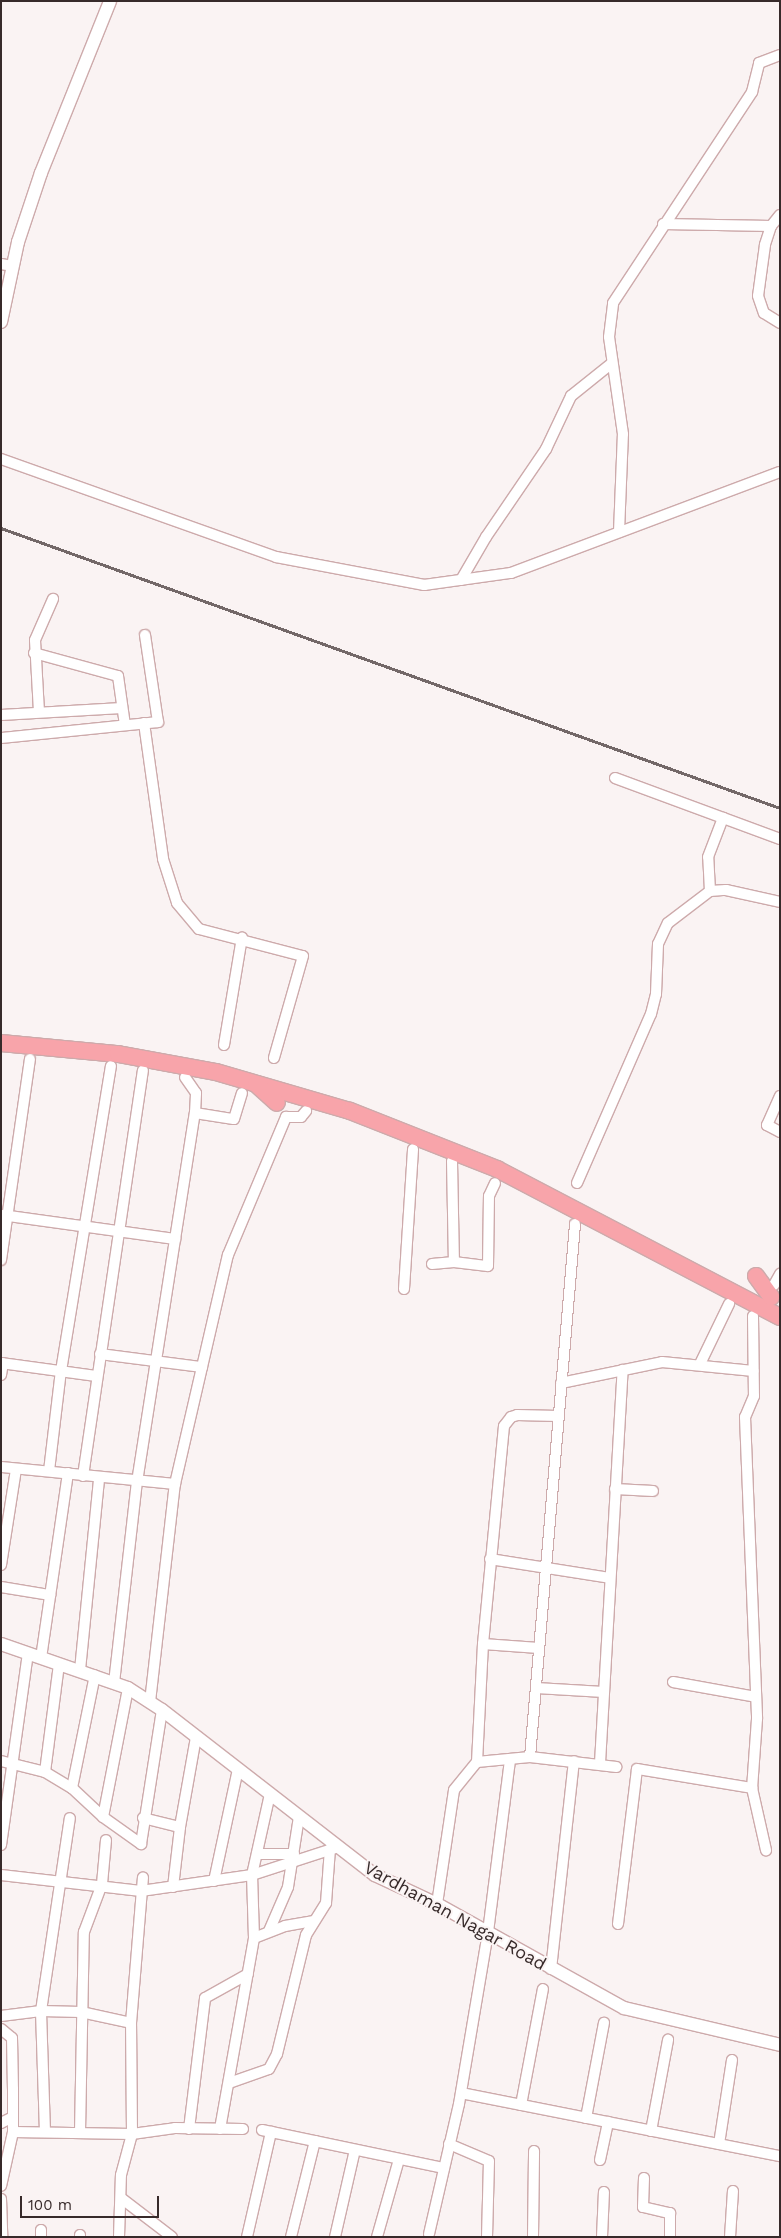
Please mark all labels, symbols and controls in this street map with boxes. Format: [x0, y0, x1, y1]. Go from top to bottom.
street label: Vardhaman Nagar Road [360, 1857, 550, 1975]
scale bar [22, 2186, 161, 2218]
text: 100 m [28, 2196, 72, 2214]

